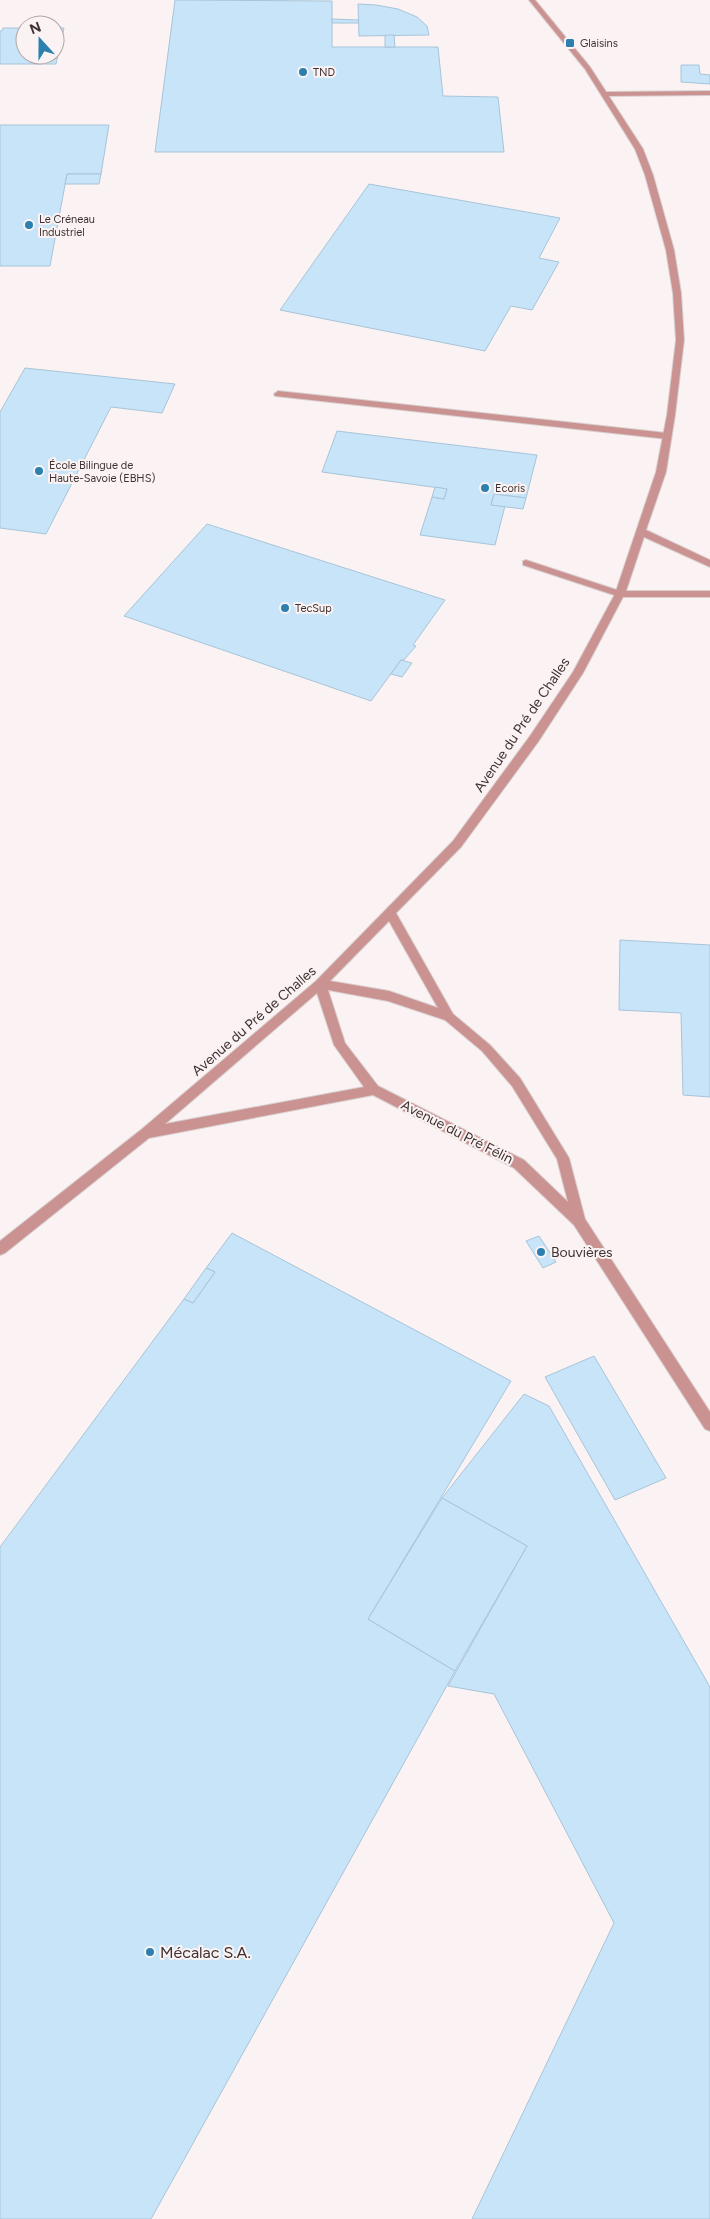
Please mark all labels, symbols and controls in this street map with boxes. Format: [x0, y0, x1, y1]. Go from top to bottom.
north arrow [15, 15, 65, 65]
text: N [27, 18, 44, 38]
marker: Glaisins [564, 37, 576, 49]
place label: Glaisins [580, 37, 618, 50]
marker: TND [297, 66, 309, 78]
place label: TND [313, 66, 336, 79]
place label: Le Créneau Industriel [39, 213, 95, 239]
marker: Le Créneau Industriel [23, 219, 35, 231]
place label: École Bilingue de Haute-Savoie (EBHS) [49, 459, 155, 485]
marker: École Bilingue de Haute-Savoie (EBHS) [33, 465, 45, 477]
marker: Ecoris [479, 482, 491, 494]
place label: Ecoris [495, 482, 525, 495]
marker: TecSup [279, 602, 291, 614]
place label: TecSup [295, 602, 332, 615]
street label: Avenue du Pré de Challes [471, 654, 573, 796]
street label: Avenue du Pré de Challes [188, 962, 320, 1080]
street label: Avenue du Pré Félin [398, 1096, 516, 1168]
place label: Bouvières [551, 1244, 613, 1261]
marker: Bouvières [535, 1246, 547, 1258]
place label: Mécalac S.A. [160, 1943, 251, 1962]
marker: Mécalac S.A. [144, 1946, 156, 1958]

